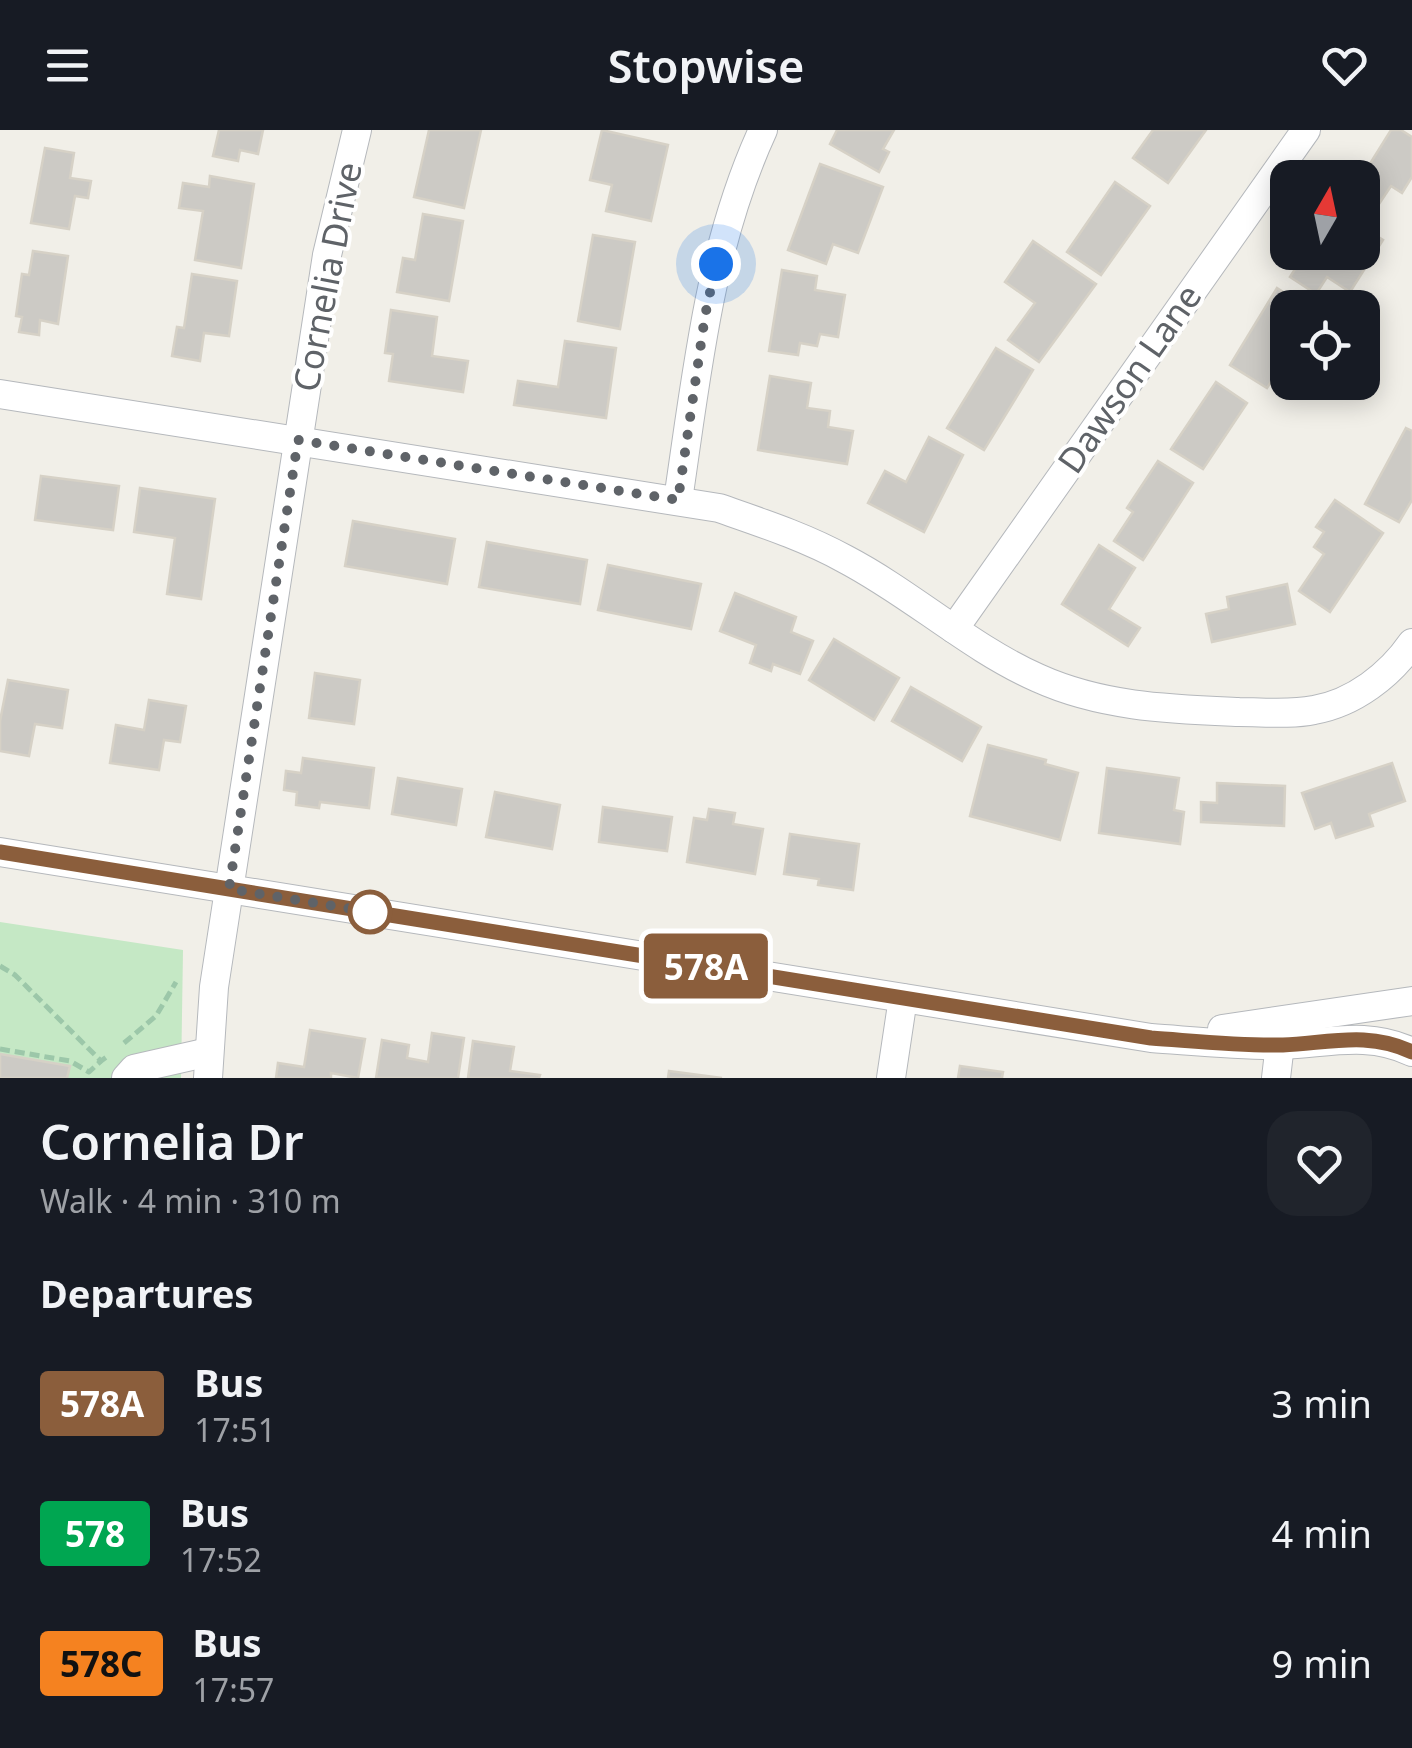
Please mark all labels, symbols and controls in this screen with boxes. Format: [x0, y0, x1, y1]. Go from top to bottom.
text: Stopwise [608, 35, 804, 96]
icon: menu [40, 38, 95, 93]
icon: heart [1317, 38, 1372, 93]
street label: Cornelia Drive [281, 158, 372, 395]
north arrow [1270, 160, 1380, 270]
map controls [1270, 160, 1380, 400]
your location [691, 239, 741, 289]
street label: Dawson Lane [1046, 274, 1211, 482]
button: locate [1270, 290, 1380, 400]
unlabelled marker [349, 891, 391, 933]
line badge: 578A [636, 934, 776, 998]
text: 578A [664, 943, 748, 990]
text: Cornelia Dr [40, 1109, 303, 1174]
button: heart [1267, 1111, 1372, 1216]
text: Walk · 4 min · 310 m [40, 1179, 341, 1222]
text: Departures [40, 1267, 253, 1319]
text: Bus [194, 1356, 263, 1408]
text: 3 min [1272, 1377, 1372, 1429]
text: 578A [60, 1380, 144, 1427]
text: 17:51 [194, 1408, 276, 1451]
text: Bus [180, 1486, 249, 1538]
text: 4 min [1272, 1507, 1372, 1559]
text: 578 [65, 1510, 125, 1557]
text: 17:52 [180, 1538, 262, 1581]
text: Bus [193, 1616, 262, 1668]
text: 9 min [1272, 1637, 1372, 1689]
text: 578C [60, 1640, 143, 1687]
text: 17:57 [193, 1668, 274, 1711]

